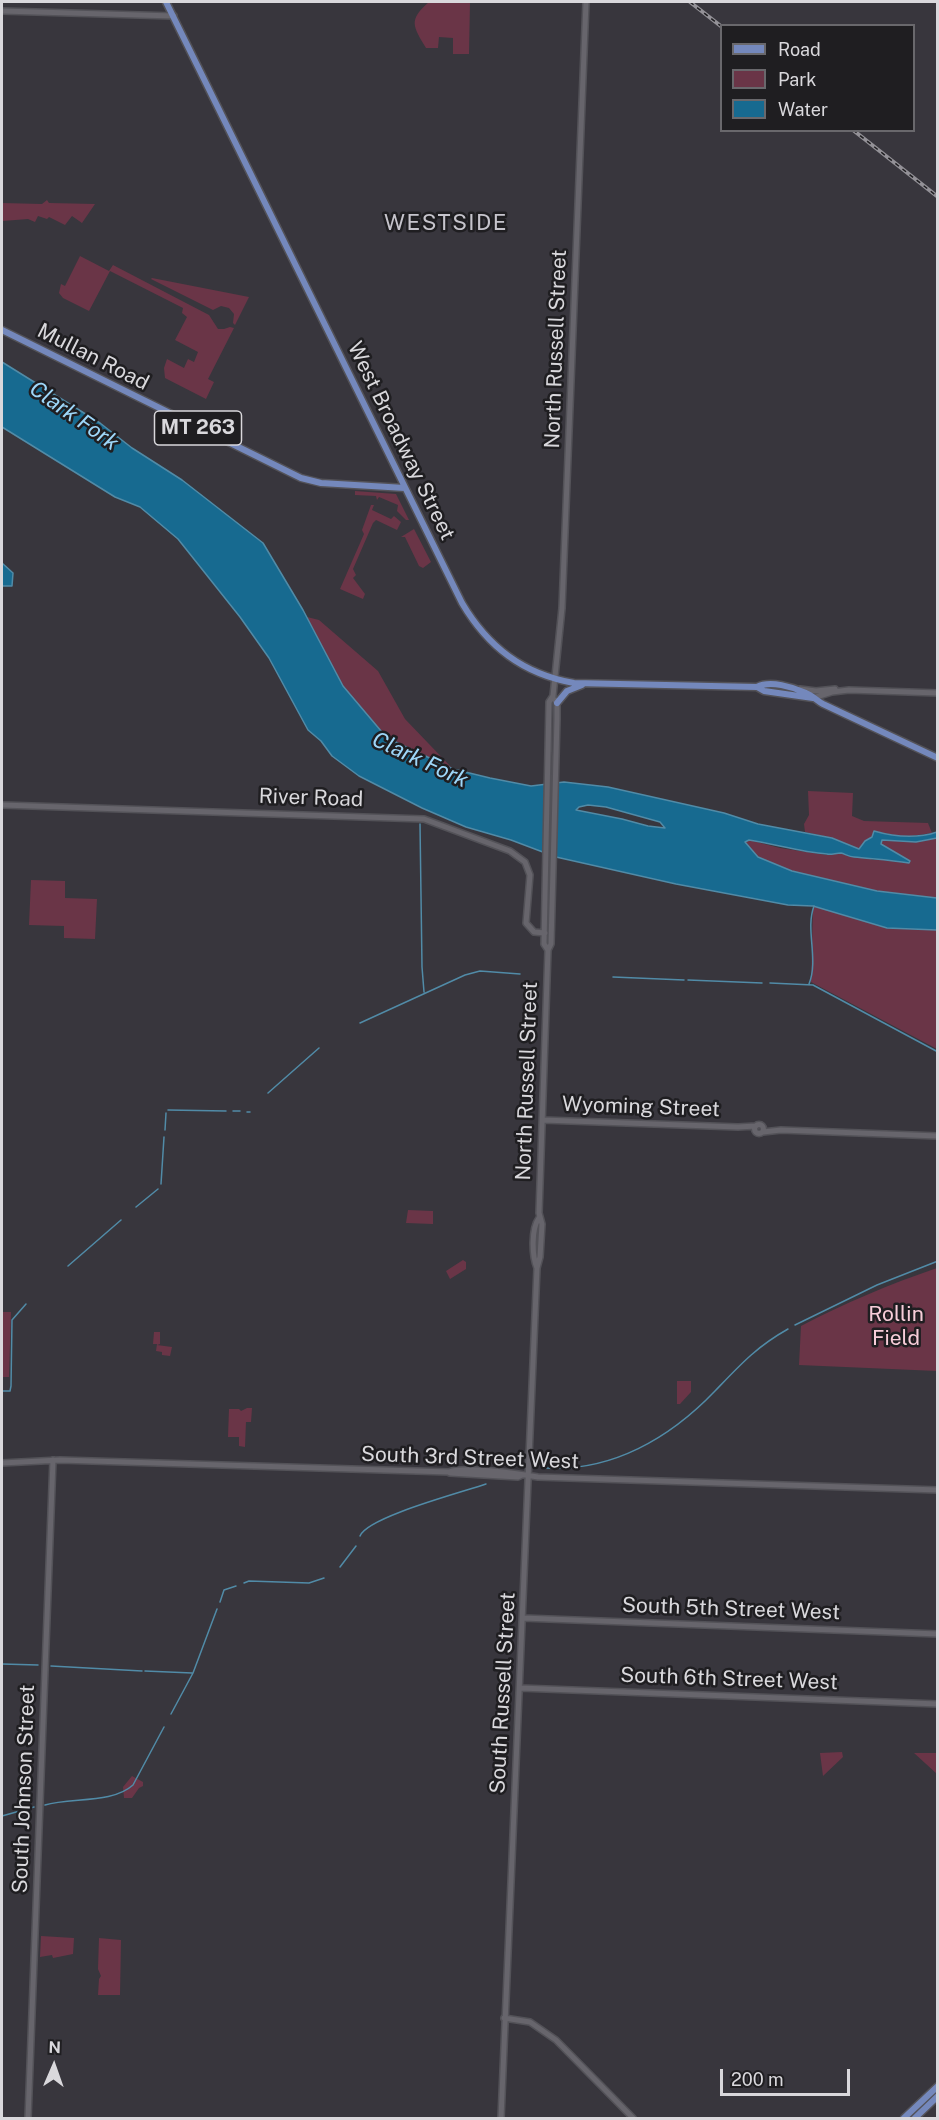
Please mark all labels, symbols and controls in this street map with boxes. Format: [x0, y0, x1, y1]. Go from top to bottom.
legend [720, 24, 915, 132]
text: Road [778, 39, 821, 60]
text: Park [778, 69, 816, 90]
text: Water [778, 99, 828, 120]
district label: WESTSIDE [384, 210, 508, 236]
street label: North Russell Street [540, 249, 572, 449]
street label: Mullan Road [33, 318, 153, 396]
street label: West Broadway Street [342, 338, 460, 544]
water label: Clark Fork [24, 376, 124, 456]
road number: MT 263 [154, 411, 242, 445]
water label: Clark Fork [368, 726, 472, 794]
street label: River Road [258, 784, 364, 812]
street label: North Russell Street [511, 981, 543, 1181]
street label: Wyoming Street [562, 1092, 720, 1122]
park label: Rollin Field [868, 1302, 924, 1352]
street label: South 3rd Street West [360, 1442, 580, 1474]
street label: South Russell Street [485, 1592, 521, 1794]
street label: South 5th Street West [622, 1593, 840, 1625]
street label: South 6th Street West [620, 1663, 838, 1695]
street label: South Johnson Street [8, 1684, 40, 1894]
north arrow [24, 2036, 84, 2096]
text: N [48, 2038, 61, 2057]
scale bar [723, 2057, 854, 2095]
text: 200 m [731, 2069, 784, 2090]

